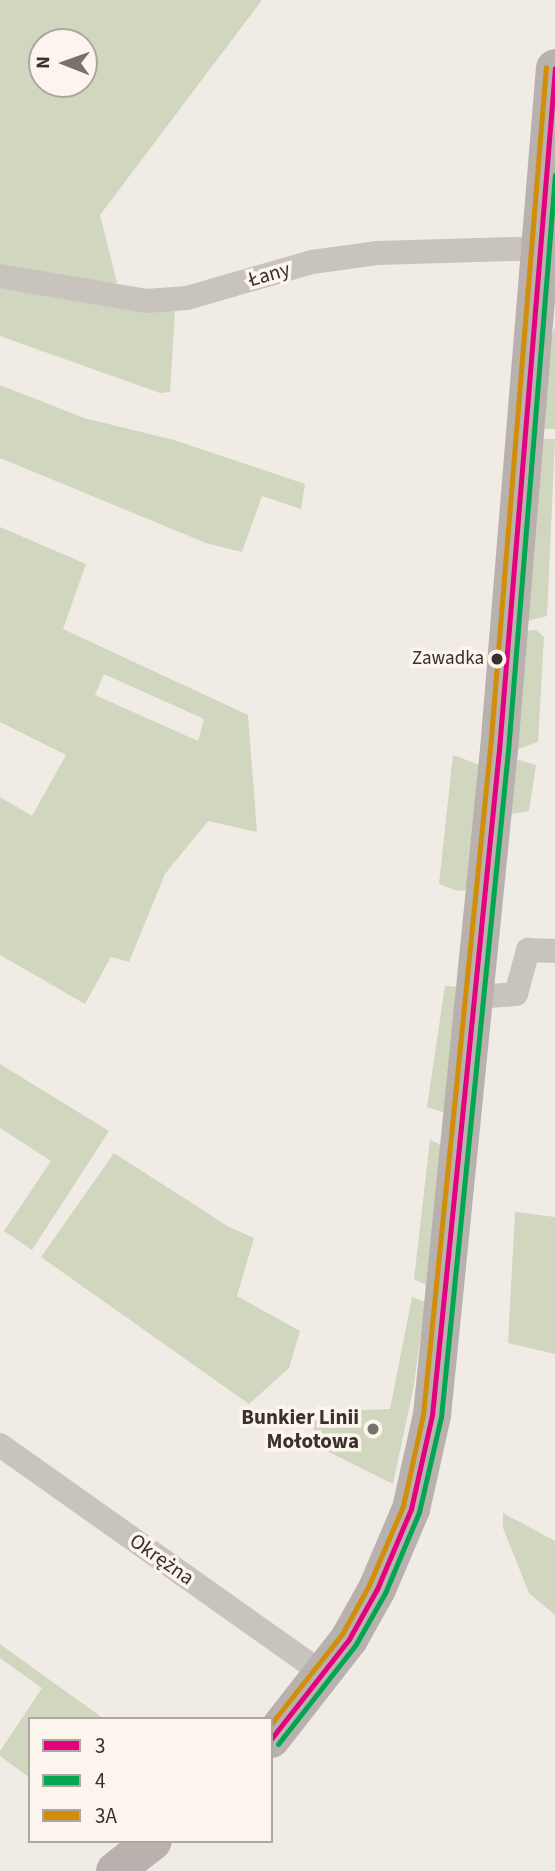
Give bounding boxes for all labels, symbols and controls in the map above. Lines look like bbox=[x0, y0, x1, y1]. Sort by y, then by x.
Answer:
north arrow bbox=[28, 28, 98, 98]
text: N bbox=[30, 56, 57, 69]
street label: Łany bbox=[245, 256, 293, 292]
place label: Zawadka bbox=[412, 648, 484, 670]
marker: Zawadka bbox=[490, 652, 504, 666]
place label: Bunkier Linii Mołotowa bbox=[241, 1404, 359, 1454]
marker: Bunkier Linii Mołotowa bbox=[365, 1421, 381, 1437]
street label: Okrężna bbox=[125, 1528, 199, 1590]
legend bbox=[28, 1717, 273, 1843]
text: 3 bbox=[95, 1731, 105, 1761]
text: 4 bbox=[95, 1766, 105, 1796]
text: 3A bbox=[95, 1801, 117, 1831]

